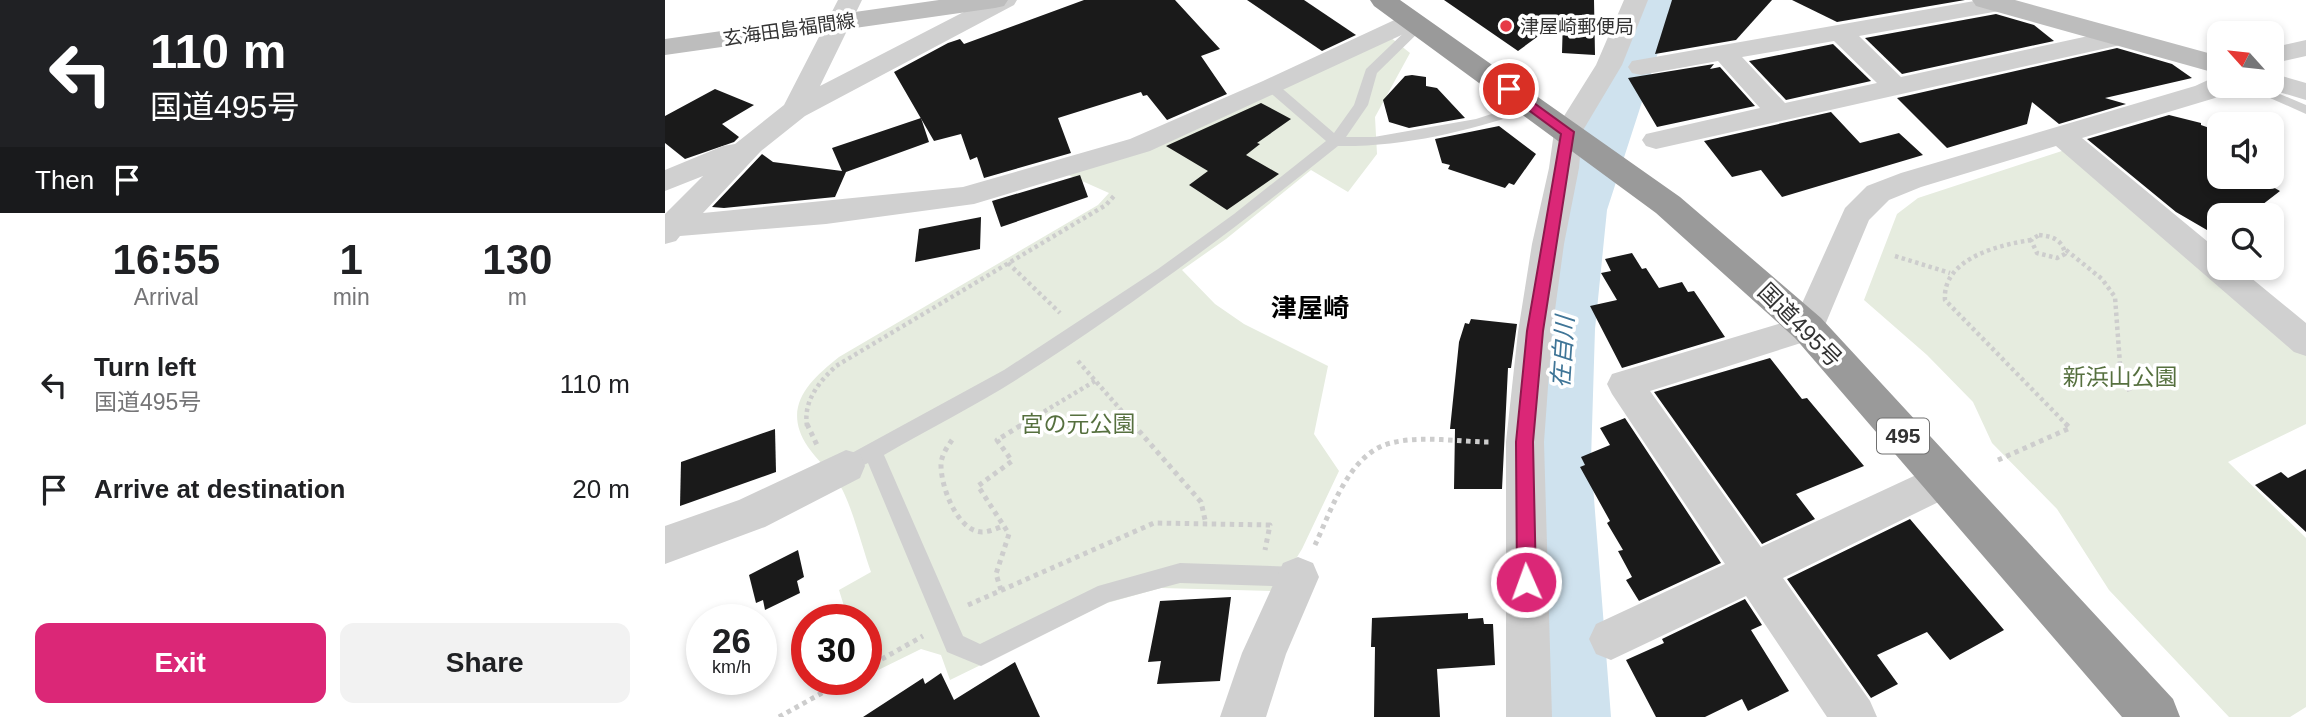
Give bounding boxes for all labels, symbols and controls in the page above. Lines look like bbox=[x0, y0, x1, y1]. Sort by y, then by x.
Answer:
street label: 玄海田島福間線 bbox=[722, 10, 856, 49]
place label: 津屋崎郵便局 bbox=[1520, 16, 1634, 37]
marker: 津屋崎郵便局 bbox=[1498, 18, 1514, 34]
north arrow bbox=[2207, 21, 2284, 98]
map controls bbox=[2207, 21, 2284, 280]
text: 110 m bbox=[150, 24, 286, 78]
icon: left bbox=[35, 28, 126, 119]
pin bbox=[1479, 59, 1539, 119]
icon: arrive bbox=[1490, 70, 1528, 108]
text: 国道495号 bbox=[150, 89, 299, 125]
button: sound bbox=[2207, 112, 2284, 189]
icon: arrive bbox=[108, 161, 146, 199]
text: Then bbox=[35, 165, 94, 195]
button: search bbox=[2207, 203, 2284, 280]
text: 16:55 bbox=[113, 236, 220, 283]
text: 1 bbox=[339, 236, 363, 283]
text: 130 bbox=[482, 236, 552, 283]
street label: 国道495号 bbox=[1753, 278, 1847, 372]
text: Arrival bbox=[134, 284, 199, 310]
text: min bbox=[333, 284, 370, 310]
text: m bbox=[508, 284, 527, 310]
district label: 津屋崎 bbox=[1271, 293, 1349, 323]
water label: 在自川 bbox=[1547, 312, 1579, 389]
text: Turn left bbox=[94, 352, 196, 382]
park label: 新浜山公園 bbox=[2063, 364, 2178, 390]
icon: left bbox=[35, 366, 73, 404]
text: 110 m bbox=[560, 369, 630, 399]
text: 国道495号 bbox=[94, 389, 201, 415]
park label: 宮の元公園 bbox=[1021, 411, 1136, 437]
road number: 495 bbox=[1877, 418, 1929, 453]
icon: arrive bbox=[35, 471, 73, 509]
text: Arrive at destination bbox=[94, 474, 345, 504]
text: 20 m bbox=[572, 474, 630, 504]
position arrow bbox=[1489, 545, 1563, 619]
speed limit sign: 30 bbox=[791, 604, 882, 695]
text: 26 bbox=[712, 621, 751, 660]
button: Exit bbox=[35, 623, 326, 703]
button: Share bbox=[340, 623, 630, 703]
text: km/h bbox=[712, 657, 751, 677]

